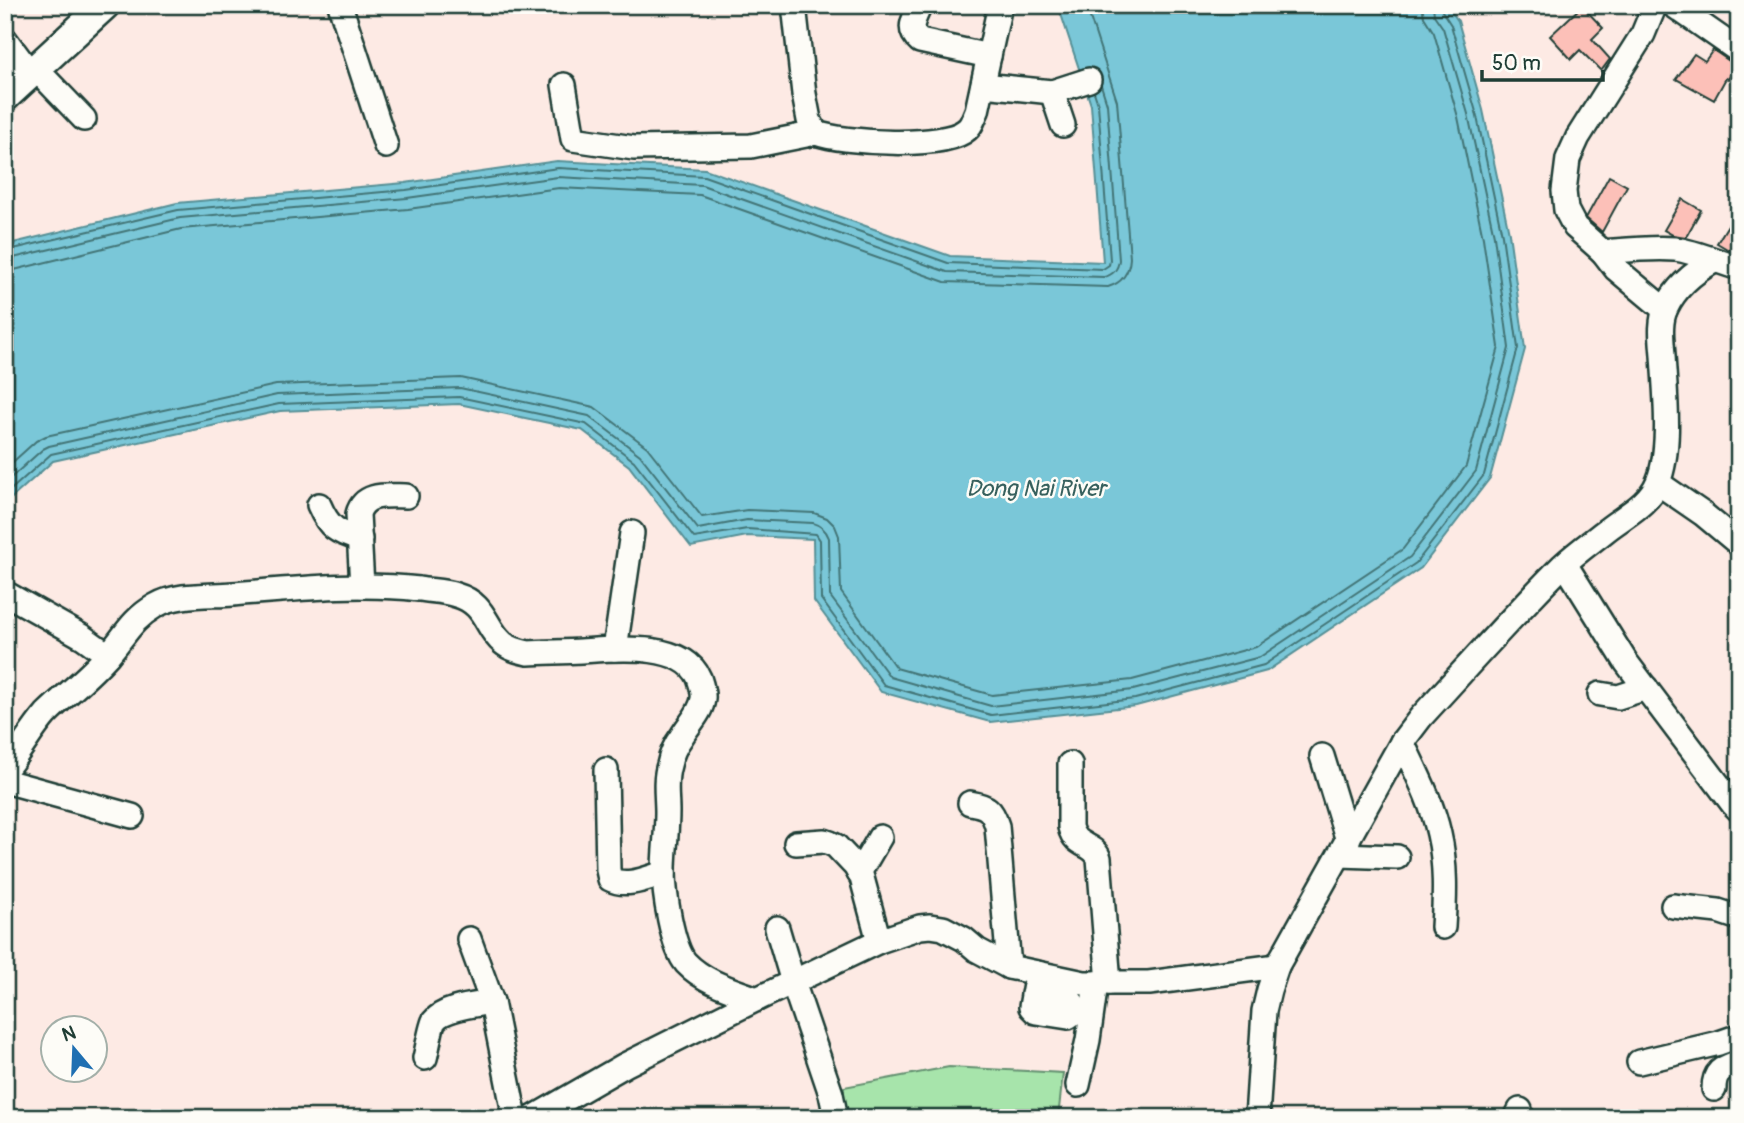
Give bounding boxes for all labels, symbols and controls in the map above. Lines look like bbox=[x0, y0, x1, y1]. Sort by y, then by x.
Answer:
scale bar bbox=[1482, 38, 1602, 82]
text: 50 m bbox=[1492, 50, 1541, 77]
water label: Dong Nai River bbox=[966, 474, 1109, 503]
north arrow bbox=[38, 1014, 108, 1084]
text: N bbox=[59, 1020, 79, 1047]

